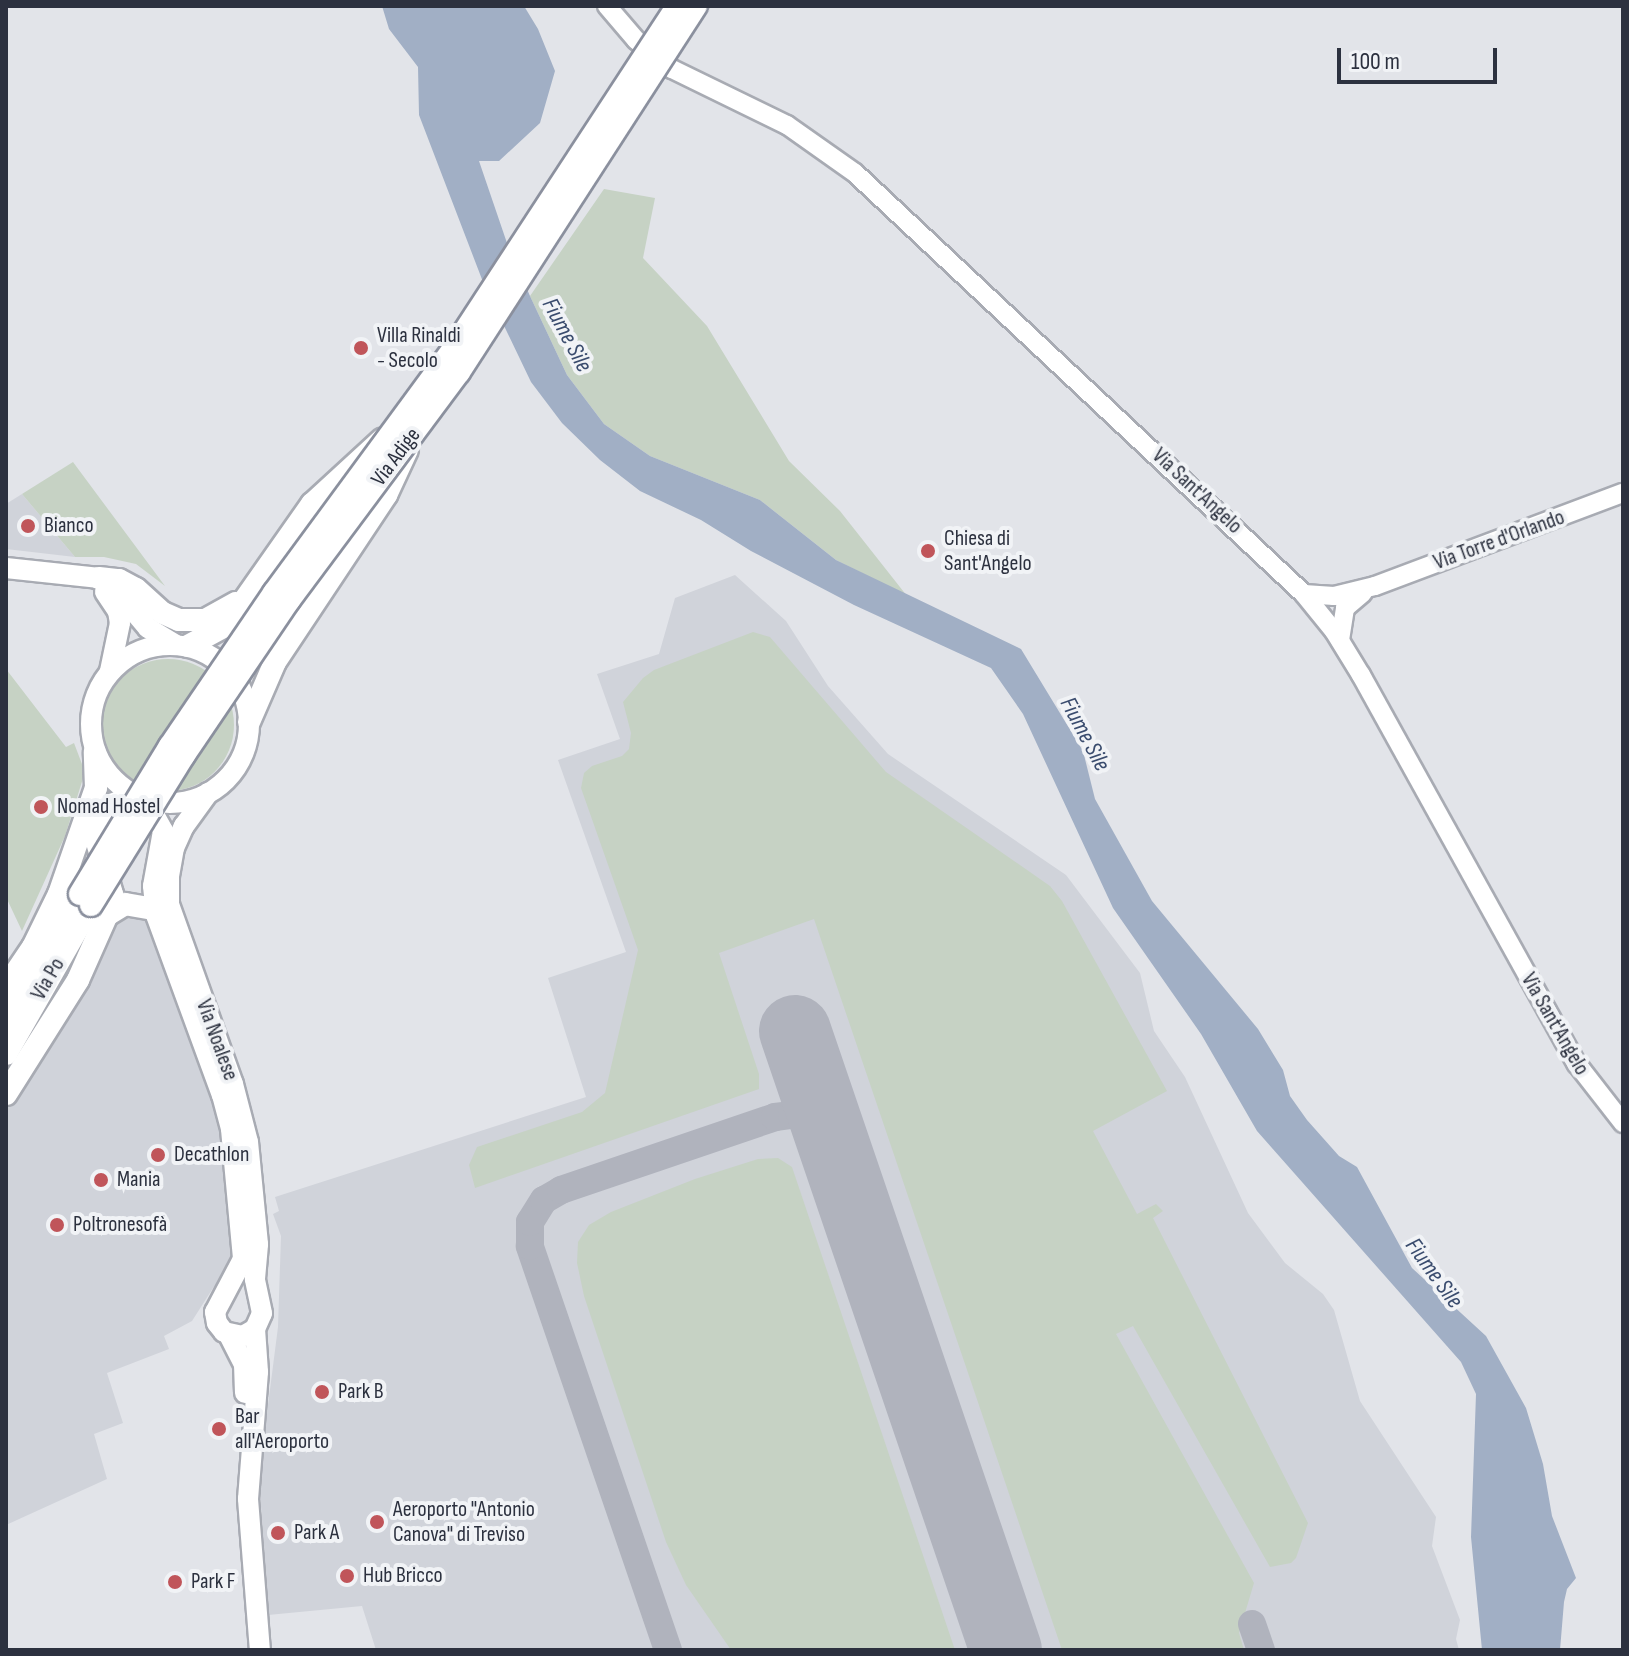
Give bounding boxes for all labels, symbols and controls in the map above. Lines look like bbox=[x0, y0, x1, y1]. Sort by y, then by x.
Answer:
scale bar bbox=[1341, 32, 1501, 82]
text: 100 m bbox=[1351, 47, 1400, 76]
water label: Fiume Sile bbox=[536, 293, 598, 377]
place label: Villa Rinaldi - Secolo bbox=[377, 322, 461, 374]
marker: Villa Rinaldi - Secolo bbox=[352, 339, 370, 357]
street label: Via Adige bbox=[366, 423, 426, 491]
street label: Via Sant'Angelo bbox=[1146, 443, 1248, 539]
street label: Via Torre d'Orlando bbox=[1430, 504, 1568, 576]
place label: Bianco bbox=[44, 513, 94, 539]
marker: Bianco bbox=[19, 517, 37, 535]
place label: Chiesa di Sant'Angelo bbox=[944, 525, 1032, 576]
marker: Chiesa di Sant'Angelo bbox=[919, 542, 937, 560]
water label: Fiume Sile bbox=[1054, 692, 1116, 776]
place label: Nomad Hostel bbox=[57, 794, 160, 820]
marker: Nomad Hostel bbox=[32, 798, 50, 816]
street label: Via Po bbox=[25, 953, 71, 1005]
street label: Via Sant'Angelo bbox=[1515, 968, 1595, 1080]
street label: Via Noalese bbox=[190, 996, 244, 1084]
place label: Decathlon bbox=[174, 1142, 249, 1168]
marker: Decathlon bbox=[149, 1146, 167, 1164]
place label: Mania bbox=[117, 1167, 161, 1193]
marker: Mania bbox=[92, 1171, 110, 1189]
place label: Poltronesofà bbox=[73, 1212, 167, 1238]
marker: Poltronesofà bbox=[48, 1216, 66, 1234]
water label: Fiume Sile bbox=[1399, 1232, 1469, 1314]
place label: Park B bbox=[338, 1379, 383, 1405]
marker: Park B bbox=[313, 1383, 331, 1401]
place label: Bar all'Aeroporto bbox=[235, 1403, 329, 1454]
marker: Bar all'Aeroporto bbox=[210, 1420, 228, 1438]
place label: Aeroporto "Antonio Canova" di Treviso bbox=[393, 1496, 535, 1548]
marker: Aeroporto "Antonio Canova" di Treviso bbox=[368, 1513, 386, 1531]
place label: Park A bbox=[294, 1520, 339, 1546]
marker: Park A bbox=[269, 1524, 287, 1542]
place label: Hub Bricco bbox=[363, 1563, 443, 1589]
marker: Hub Bricco bbox=[338, 1567, 356, 1585]
place label: Park F bbox=[191, 1569, 235, 1595]
marker: Park F bbox=[166, 1573, 184, 1591]

